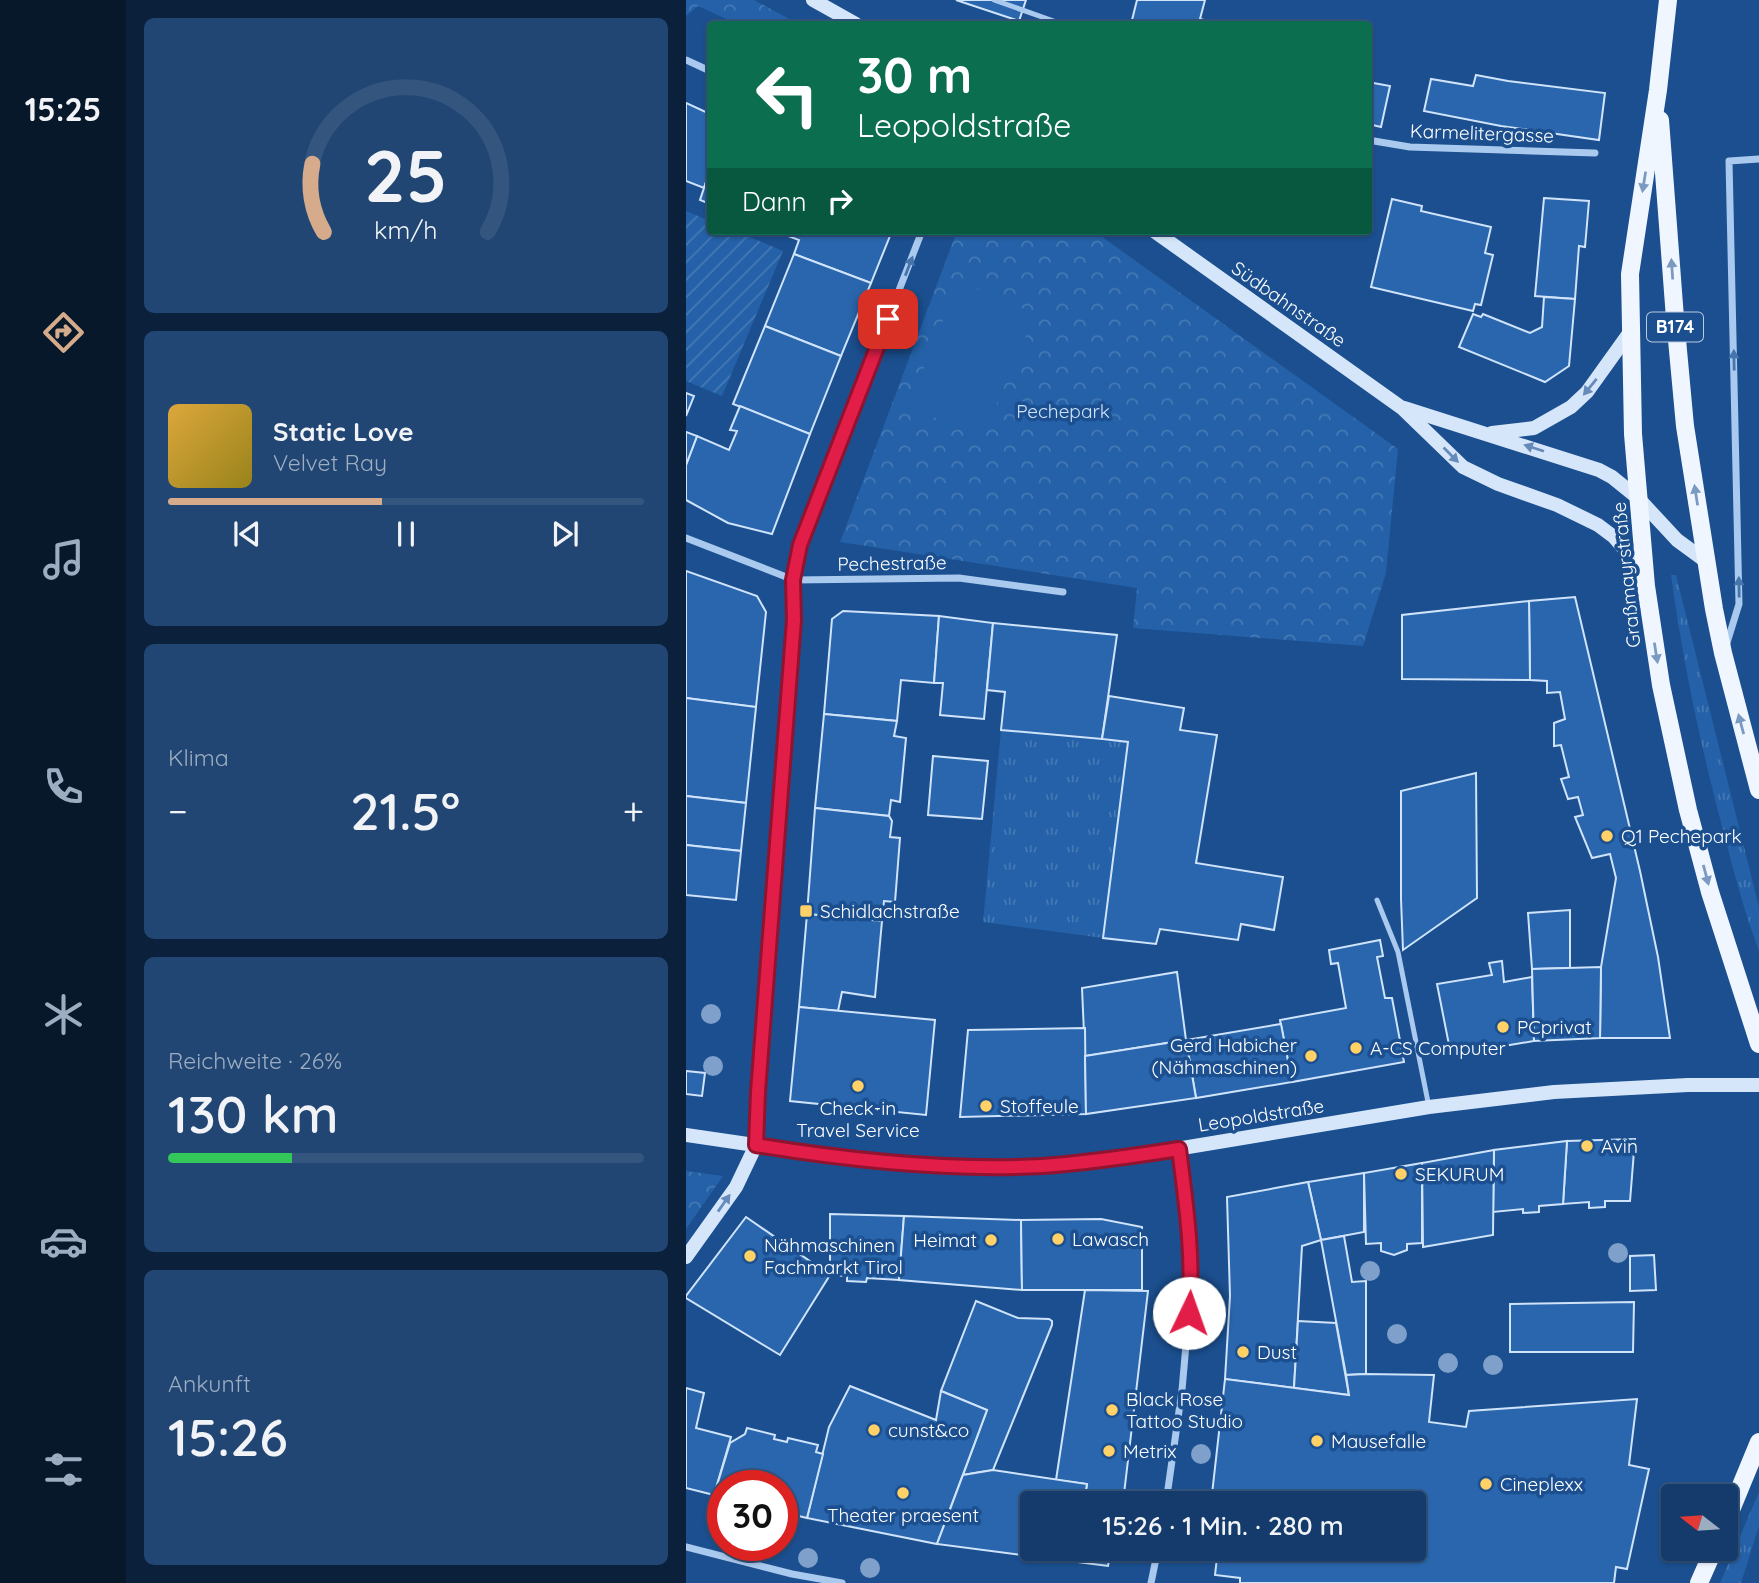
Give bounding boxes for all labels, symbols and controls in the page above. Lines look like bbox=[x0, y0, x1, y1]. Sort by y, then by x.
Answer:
text: 30 m bbox=[857, 44, 972, 105]
icon: left bbox=[742, 49, 833, 140]
text: 15:25 bbox=[25, 89, 101, 129]
text: Leopoldstraße bbox=[857, 105, 1071, 145]
street label: Karmelitergasse bbox=[1410, 118, 1554, 148]
text: 25 bbox=[364, 129, 448, 220]
one-way arrow bbox=[1638, 171, 1649, 193]
icon: right bbox=[821, 182, 859, 220]
text: Dann bbox=[742, 185, 807, 218]
text: km/h bbox=[374, 213, 438, 244]
one-way arrow bbox=[904, 256, 915, 277]
street label: Südbahnstraße bbox=[1227, 256, 1351, 352]
one-way arrow bbox=[1666, 258, 1677, 280]
pin bbox=[858, 289, 918, 349]
icon: arrive bbox=[869, 300, 907, 338]
icon: directions bbox=[39, 308, 88, 357]
road number: B174 bbox=[1647, 312, 1703, 342]
one-way arrow bbox=[1728, 349, 1740, 371]
one-way arrow bbox=[1582, 377, 1597, 395]
park label: Pechepark bbox=[1016, 399, 1110, 423]
text: Static Love bbox=[273, 415, 414, 448]
one-way arrow bbox=[1523, 442, 1544, 453]
one-way arrow bbox=[1442, 447, 1459, 463]
text: Velvet Ray bbox=[273, 448, 387, 477]
one-way arrow bbox=[1690, 484, 1701, 506]
street label: Graßmayrstraße bbox=[1606, 501, 1646, 649]
icon: previous bbox=[228, 515, 266, 553]
icon: pause bbox=[387, 515, 425, 553]
icon: next bbox=[546, 515, 584, 553]
icon: music bbox=[39, 535, 88, 584]
street label: Pechestraße bbox=[837, 550, 947, 576]
one-way arrow bbox=[1733, 576, 1744, 598]
one-way arrow bbox=[1651, 643, 1662, 665]
one-way arrow bbox=[1736, 713, 1746, 734]
text: Klima bbox=[168, 743, 229, 772]
icon: phone bbox=[39, 762, 88, 811]
text: 21.5° bbox=[350, 778, 460, 843]
text: − bbox=[168, 787, 188, 835]
text: + bbox=[623, 787, 644, 835]
place label: Q1 Pechepark bbox=[1621, 824, 1742, 848]
marker: Q1 Pechepark bbox=[1599, 828, 1615, 844]
one-way arrow bbox=[1701, 864, 1712, 886]
place label: Schidlachstraße bbox=[820, 899, 960, 923]
marker: Schidlachstraße bbox=[798, 903, 814, 919]
icon: climate bbox=[39, 990, 88, 1039]
place label: PCprivat bbox=[1517, 1015, 1592, 1039]
marker: PCprivat bbox=[1495, 1019, 1511, 1035]
place label: Gerd Habicher (Nähmaschinen) bbox=[1151, 1033, 1298, 1079]
place label: A-CS Computer bbox=[1370, 1036, 1507, 1060]
marker: A-CS Computer bbox=[1348, 1040, 1364, 1056]
text: Reichweite · 26% bbox=[168, 1046, 342, 1075]
marker: Gerd Habicher (Nähmaschinen) bbox=[1303, 1048, 1319, 1064]
marker: Check-in Travel Service bbox=[850, 1078, 866, 1094]
text: 130 km bbox=[168, 1081, 339, 1146]
street label: Leopoldstraße bbox=[1196, 1093, 1326, 1137]
place label: Stoffeule bbox=[1000, 1094, 1079, 1118]
place label: Check-in Travel Service bbox=[796, 1096, 920, 1142]
marker: Stoffeule bbox=[978, 1098, 994, 1114]
place label: Avin bbox=[1601, 1134, 1638, 1158]
marker: Avin bbox=[1579, 1138, 1595, 1154]
place label: SEKURUM bbox=[1415, 1162, 1504, 1186]
marker: SEKURUM bbox=[1393, 1166, 1409, 1182]
one-way arrow bbox=[717, 1194, 731, 1212]
icon: car bbox=[39, 1217, 88, 1266]
place label: Lawasch bbox=[1072, 1227, 1149, 1251]
place label: Heimat bbox=[913, 1228, 977, 1252]
marker: Lawasch bbox=[1050, 1231, 1066, 1247]
marker: Heimat bbox=[983, 1232, 999, 1248]
place label: Nähmaschinen Fachmarkt Tirol bbox=[764, 1233, 903, 1279]
marker: Nähmaschinen Fachmarkt Tirol bbox=[742, 1248, 758, 1264]
position arrow bbox=[1152, 1276, 1226, 1350]
place label: Dust bbox=[1257, 1340, 1297, 1364]
marker: Dust bbox=[1235, 1344, 1251, 1360]
text: Ankunft bbox=[168, 1369, 251, 1398]
place label: Black Rose Tattoo Studio bbox=[1126, 1387, 1243, 1433]
marker: Black Rose Tattoo Studio bbox=[1104, 1402, 1120, 1418]
text: 15:26 bbox=[168, 1404, 288, 1469]
place label: cunst&co bbox=[888, 1418, 969, 1442]
marker: cunst&co bbox=[866, 1422, 882, 1438]
place label: Mausefalle bbox=[1331, 1429, 1426, 1453]
marker: Mausefalle bbox=[1309, 1433, 1325, 1449]
place label: Metrix bbox=[1123, 1439, 1176, 1463]
marker: Metrix bbox=[1101, 1443, 1117, 1459]
icon: filters bbox=[39, 1445, 88, 1494]
speed limit sign: 30 bbox=[707, 1470, 798, 1561]
place label: Cineplexx bbox=[1500, 1472, 1583, 1496]
marker: Cineplexx bbox=[1478, 1476, 1494, 1492]
north arrow bbox=[1661, 1484, 1738, 1561]
map controls bbox=[1661, 1484, 1738, 1561]
marker: Theater praesent bbox=[895, 1485, 911, 1501]
place label: Theater praesent bbox=[827, 1503, 979, 1527]
text: 15:26 · 1 Min. · 280 m bbox=[1102, 1509, 1344, 1542]

